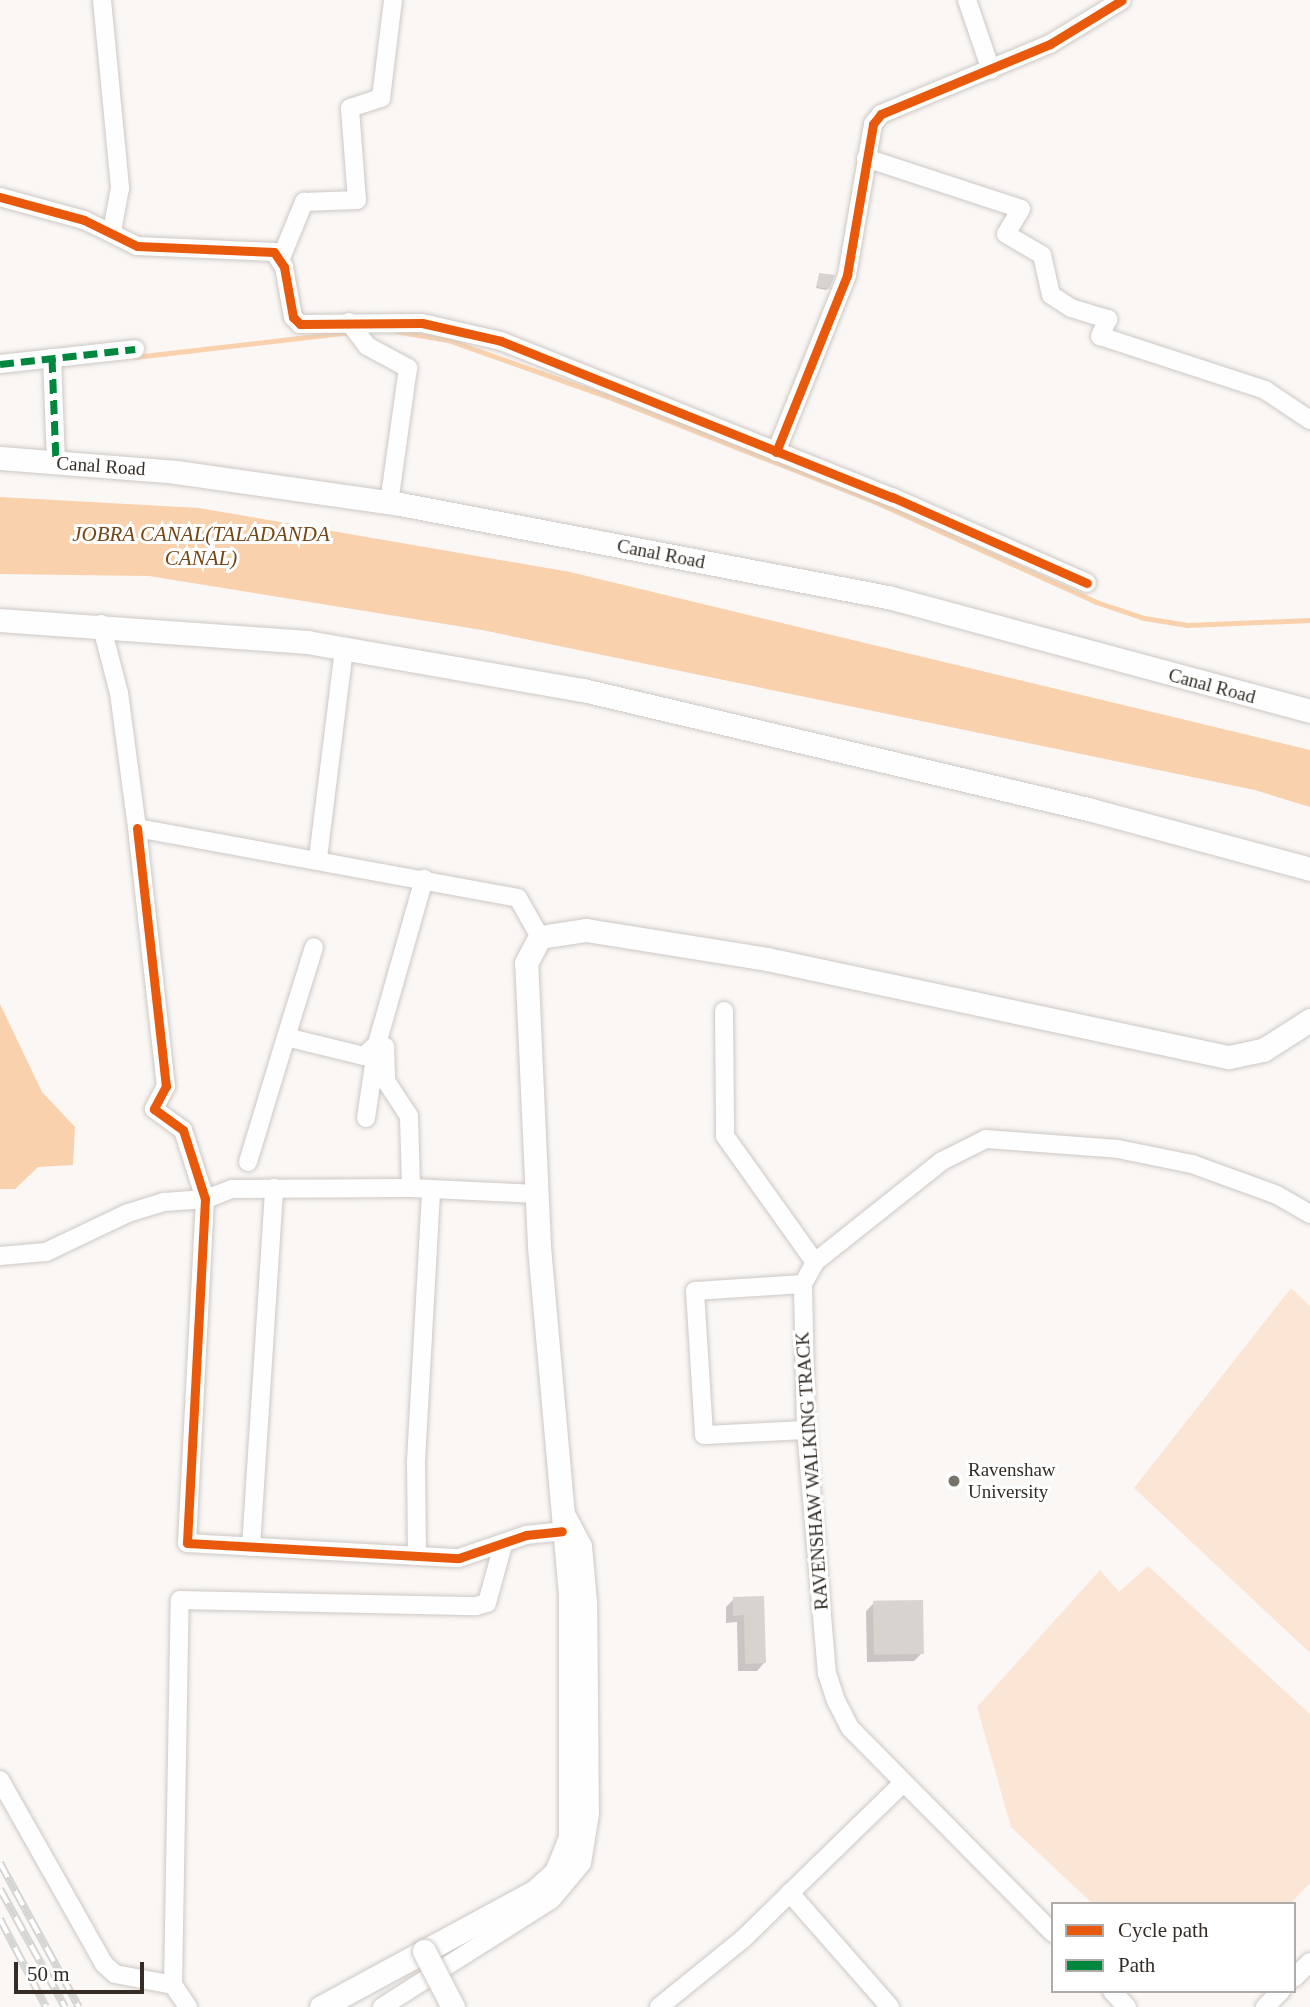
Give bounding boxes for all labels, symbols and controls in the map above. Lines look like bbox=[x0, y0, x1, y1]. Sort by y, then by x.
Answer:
street label: Canal Road bbox=[56, 452, 146, 480]
water label: JOBRA CANAL(TALADANDA CANAL) bbox=[72, 521, 330, 571]
street label: Canal Road bbox=[615, 534, 707, 574]
street label: Canal Road bbox=[1166, 663, 1258, 709]
street label: RAVENSHAW WALKING TRACK bbox=[791, 1331, 833, 1611]
place label: Ravenshaw University bbox=[968, 1459, 1056, 1503]
marker: Ravenshaw University bbox=[946, 1473, 962, 1489]
legend bbox=[1051, 1902, 1296, 1993]
text: Cycle path bbox=[1118, 1918, 1208, 1942]
scale bar bbox=[18, 1948, 147, 1992]
text: Path bbox=[1118, 1953, 1155, 1977]
text: 50 m bbox=[27, 1962, 70, 1986]

